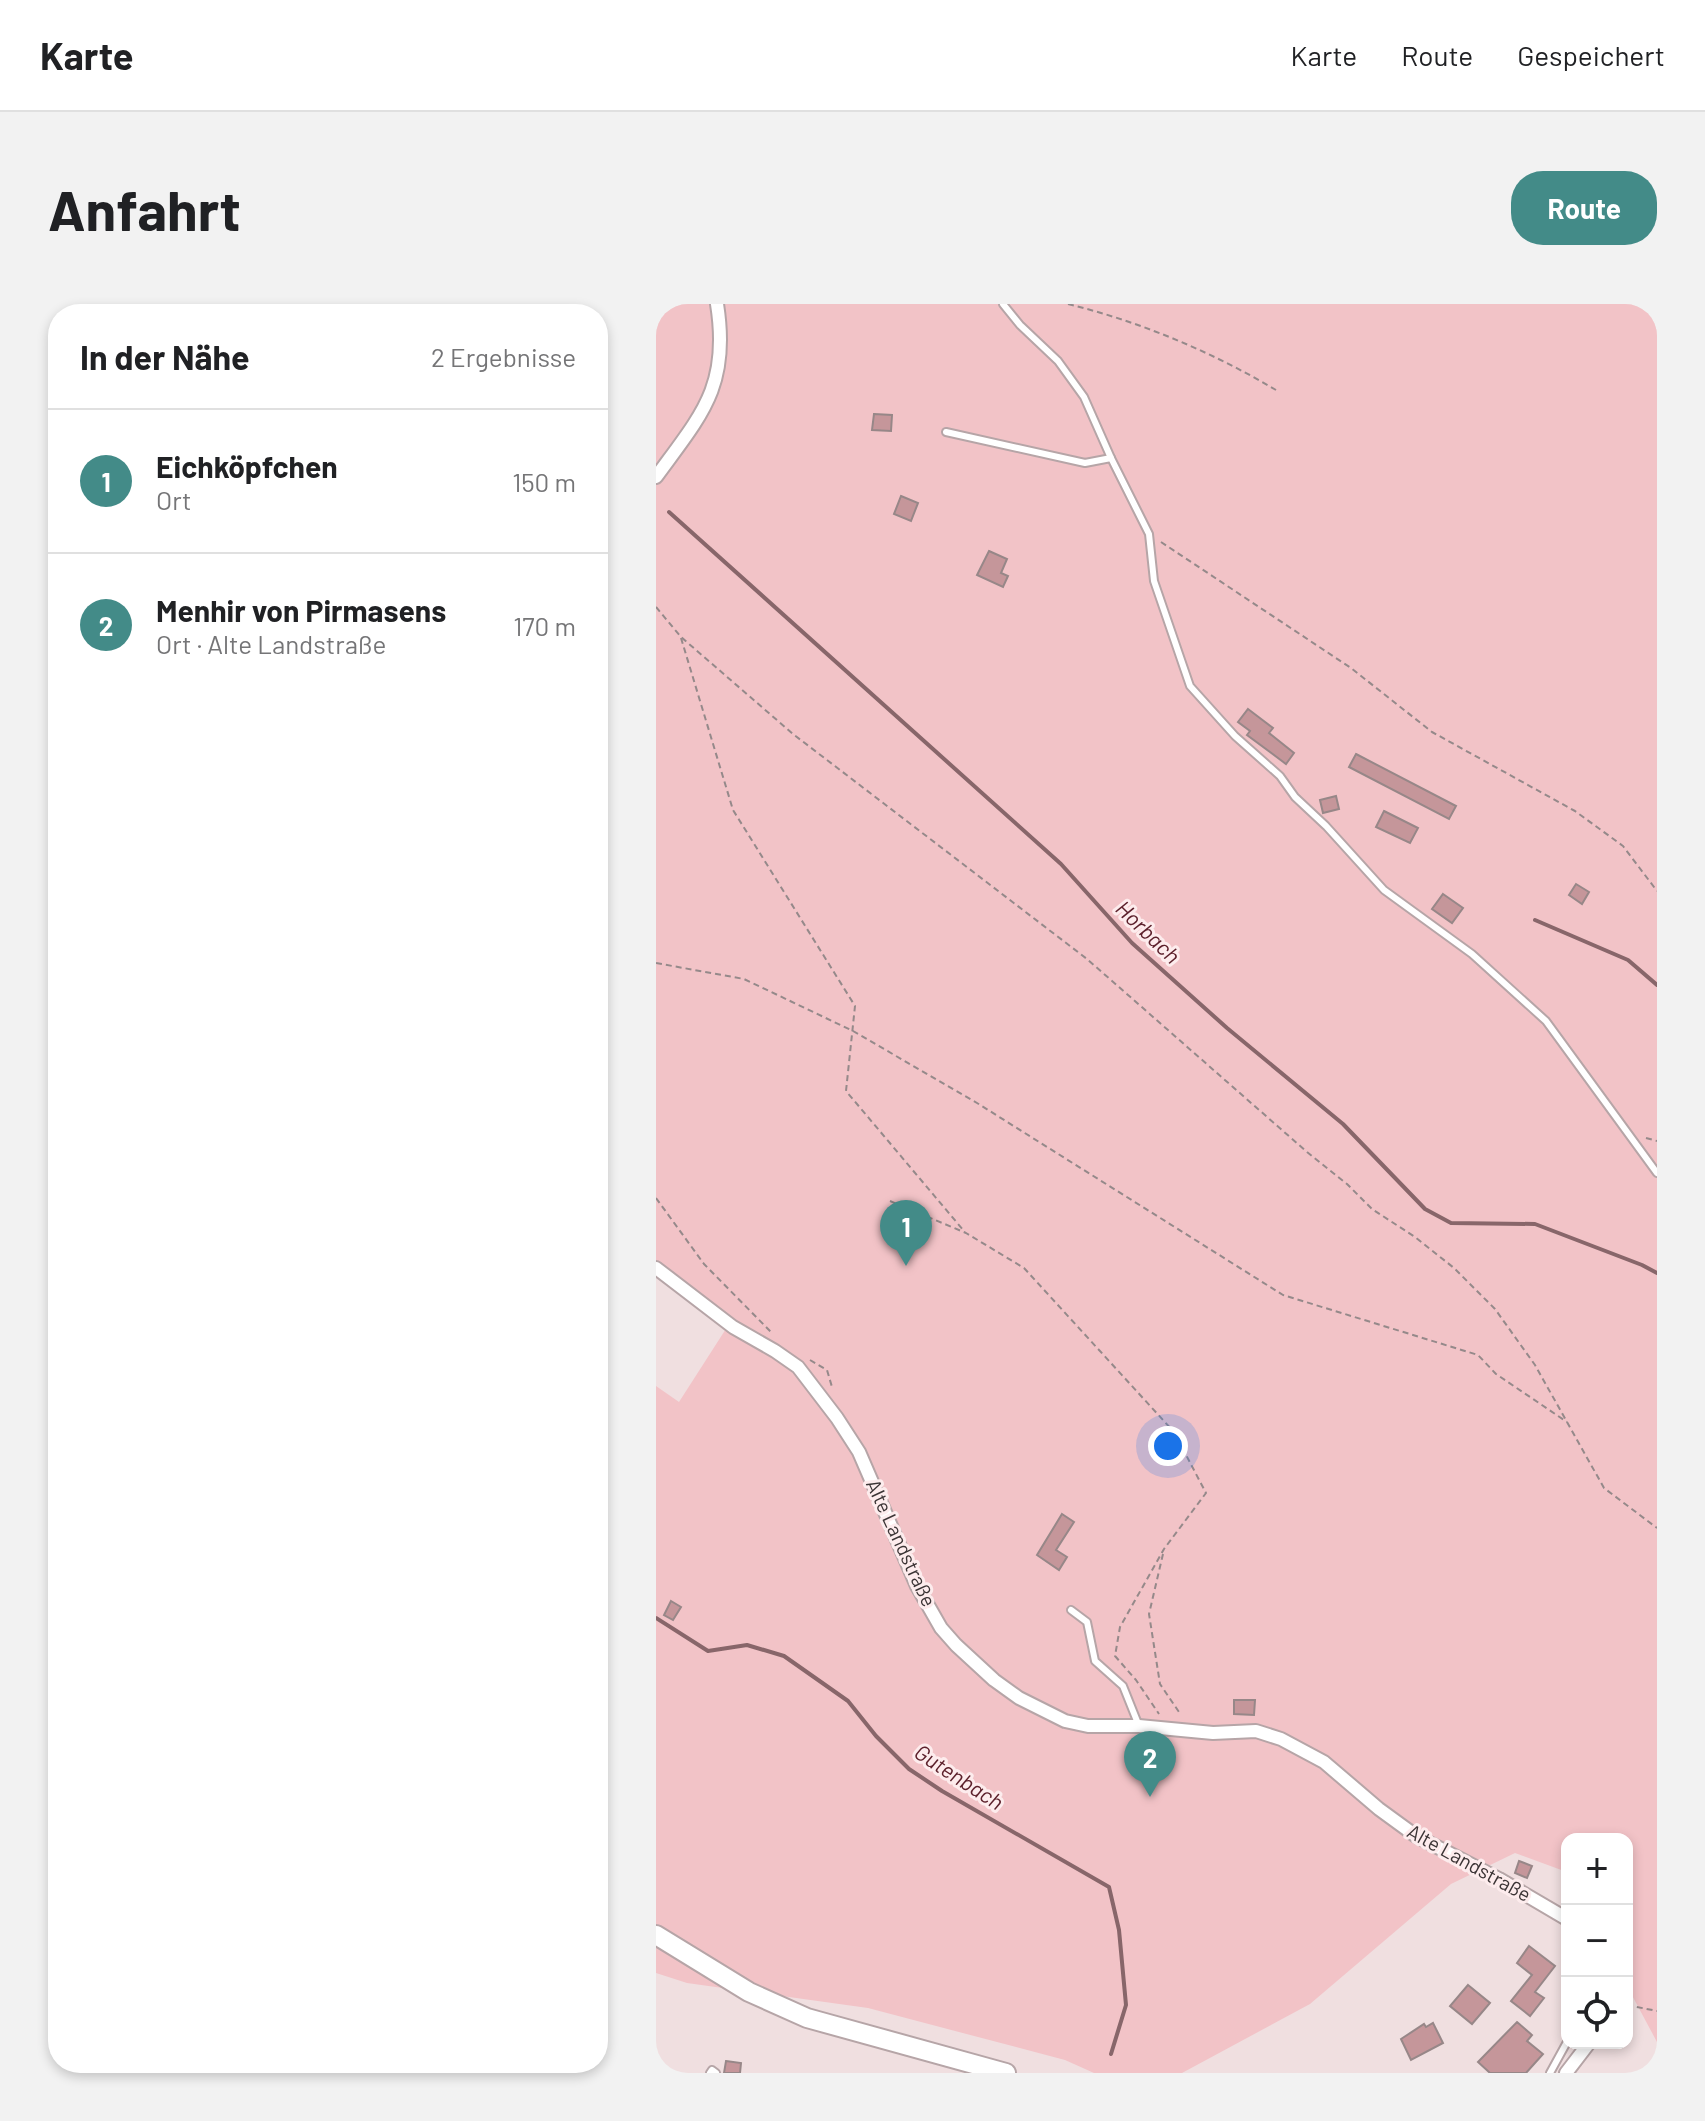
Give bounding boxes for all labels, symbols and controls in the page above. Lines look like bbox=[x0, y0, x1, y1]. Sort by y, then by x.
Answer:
text: Karte bbox=[40, 32, 134, 78]
text: Karte bbox=[1291, 38, 1357, 72]
text: Route bbox=[1401, 38, 1473, 72]
text: Gespeichert bbox=[1517, 38, 1665, 72]
button: Route bbox=[1511, 171, 1657, 245]
text: Anfahrt bbox=[48, 175, 241, 242]
text: In der Nähe bbox=[80, 336, 250, 377]
text: 2 Ergebnisse bbox=[431, 341, 576, 372]
text: Eichköpfchen bbox=[156, 448, 338, 484]
text: 1 bbox=[101, 466, 111, 497]
text: 150 m bbox=[512, 466, 576, 497]
text: Ort bbox=[156, 484, 191, 515]
text: Menhir von Pirmasens bbox=[156, 592, 446, 628]
text: 2 bbox=[99, 610, 113, 641]
text: 170 m bbox=[513, 610, 576, 641]
text: Ort · Alte Landstraße bbox=[156, 628, 386, 659]
water label: Horbach bbox=[1111, 894, 1186, 968]
pin: 1 bbox=[880, 1200, 932, 1266]
your location bbox=[1148, 1426, 1188, 1466]
street label: Alte Landstraße bbox=[862, 1475, 942, 1610]
pin: 2 bbox=[1124, 1731, 1176, 1797]
water label: Gutenbach bbox=[910, 1738, 1009, 1814]
street label: Alte Landstraße bbox=[1403, 1818, 1536, 1906]
map controls bbox=[1561, 1833, 1633, 2049]
button: + bbox=[1561, 1833, 1633, 1905]
button: − bbox=[1561, 1905, 1633, 1977]
button: locate bbox=[1561, 1977, 1633, 2049]

